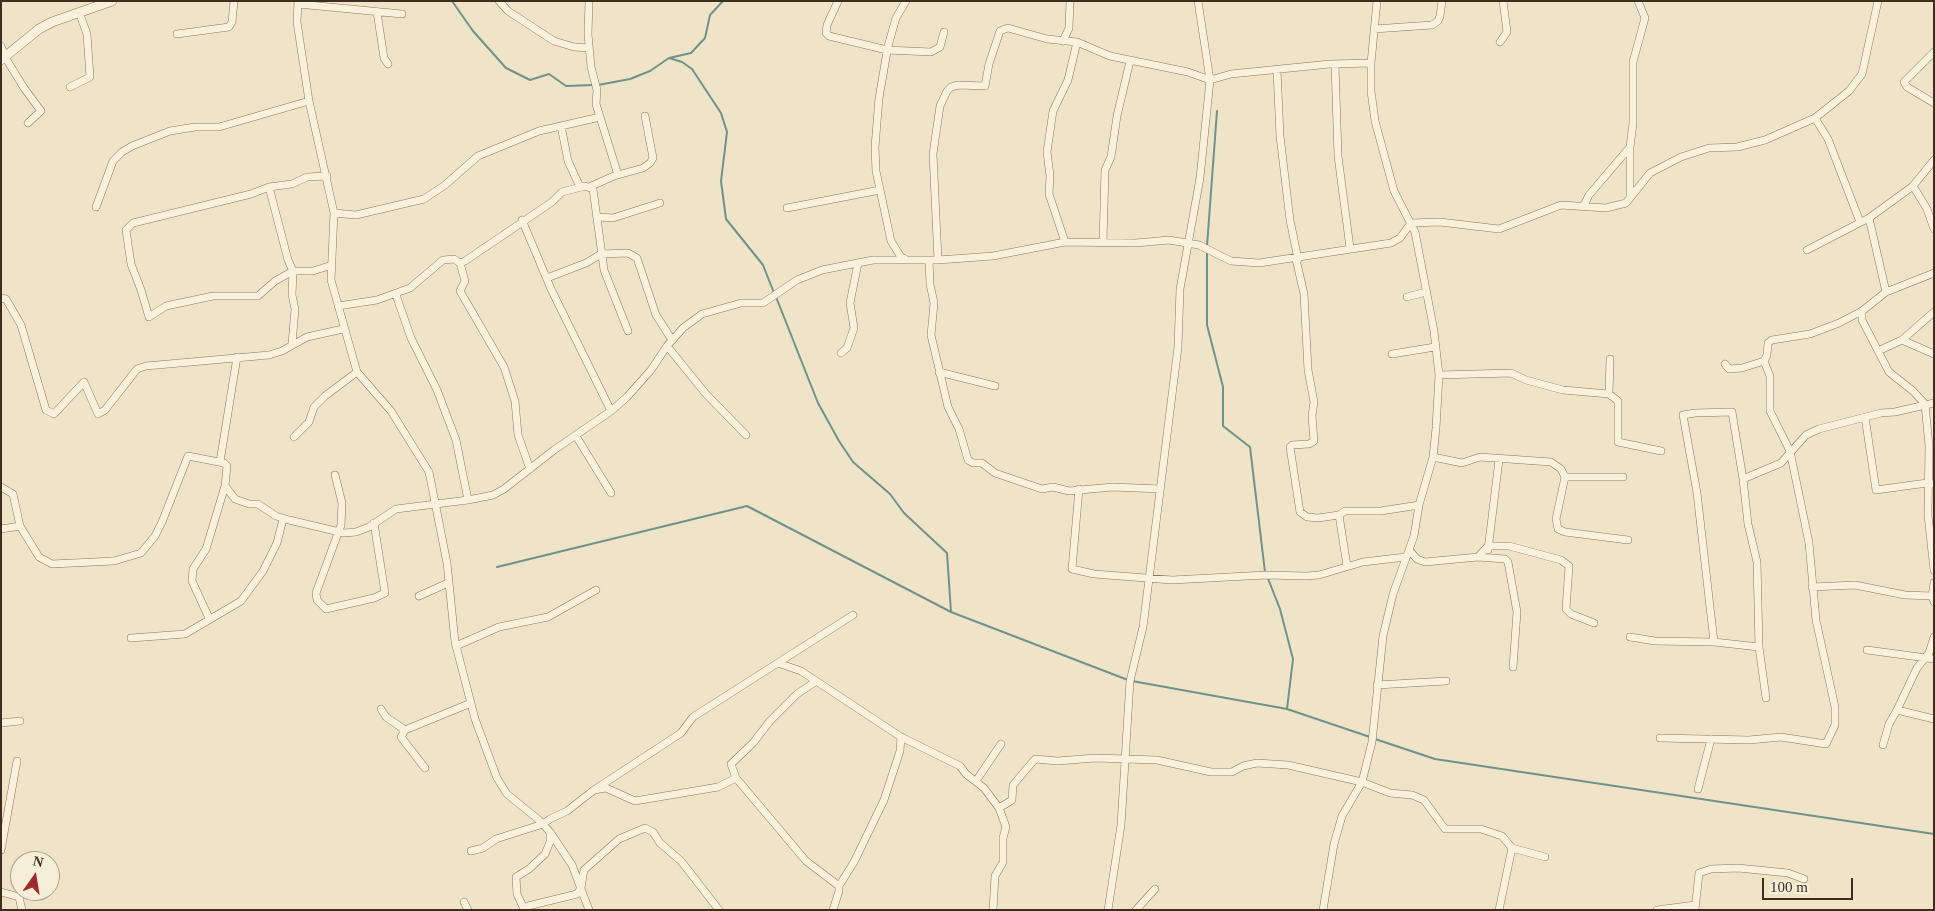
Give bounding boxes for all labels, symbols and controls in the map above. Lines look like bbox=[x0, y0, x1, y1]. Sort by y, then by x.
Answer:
north arrow bbox=[10, 851, 60, 901]
text: N bbox=[32, 853, 45, 870]
scale bar bbox=[1765, 868, 1856, 900]
text: 100 m bbox=[1770, 879, 1808, 895]

